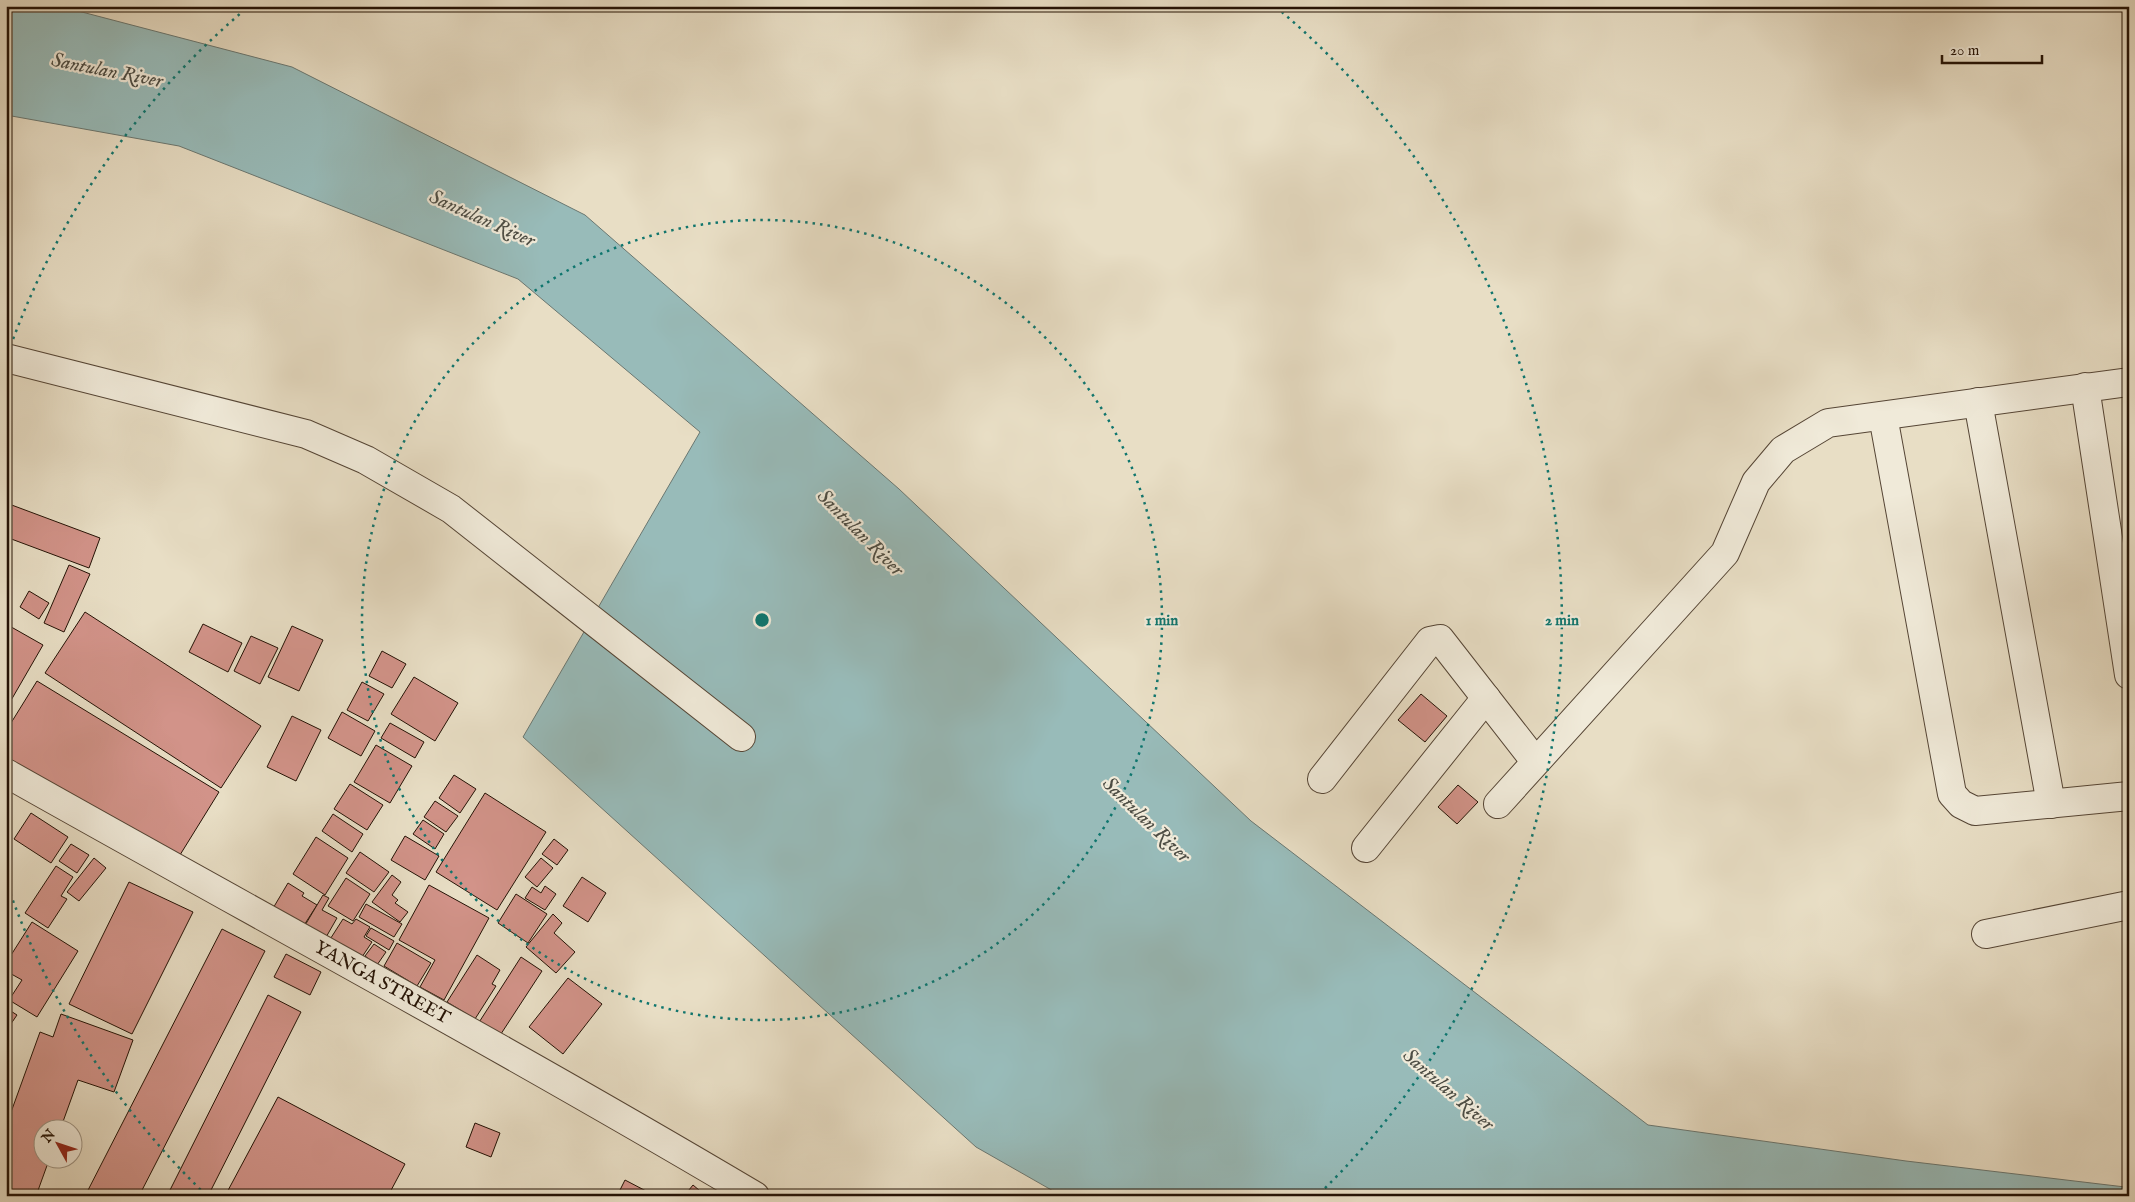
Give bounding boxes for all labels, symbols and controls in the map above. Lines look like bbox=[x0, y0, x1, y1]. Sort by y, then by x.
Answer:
scale bar bbox=[1942, 32, 2042, 64]
text: 20 m bbox=[1950, 41, 1980, 60]
water label: Santulan River bbox=[49, 48, 166, 94]
water label: Santulan River bbox=[425, 185, 540, 254]
water label: Santulan River bbox=[811, 484, 910, 583]
centre of rings bbox=[753, 611, 771, 629]
text: 1 min bbox=[1146, 611, 1178, 630]
text: 2 min bbox=[1545, 611, 1579, 630]
water label: Santulan River bbox=[1097, 772, 1196, 869]
street label: YANGA STREET bbox=[310, 936, 454, 1030]
water label: Santulan River bbox=[1397, 1043, 1500, 1137]
north arrow bbox=[32, 1120, 82, 1170]
text: N bbox=[37, 1126, 60, 1147]

